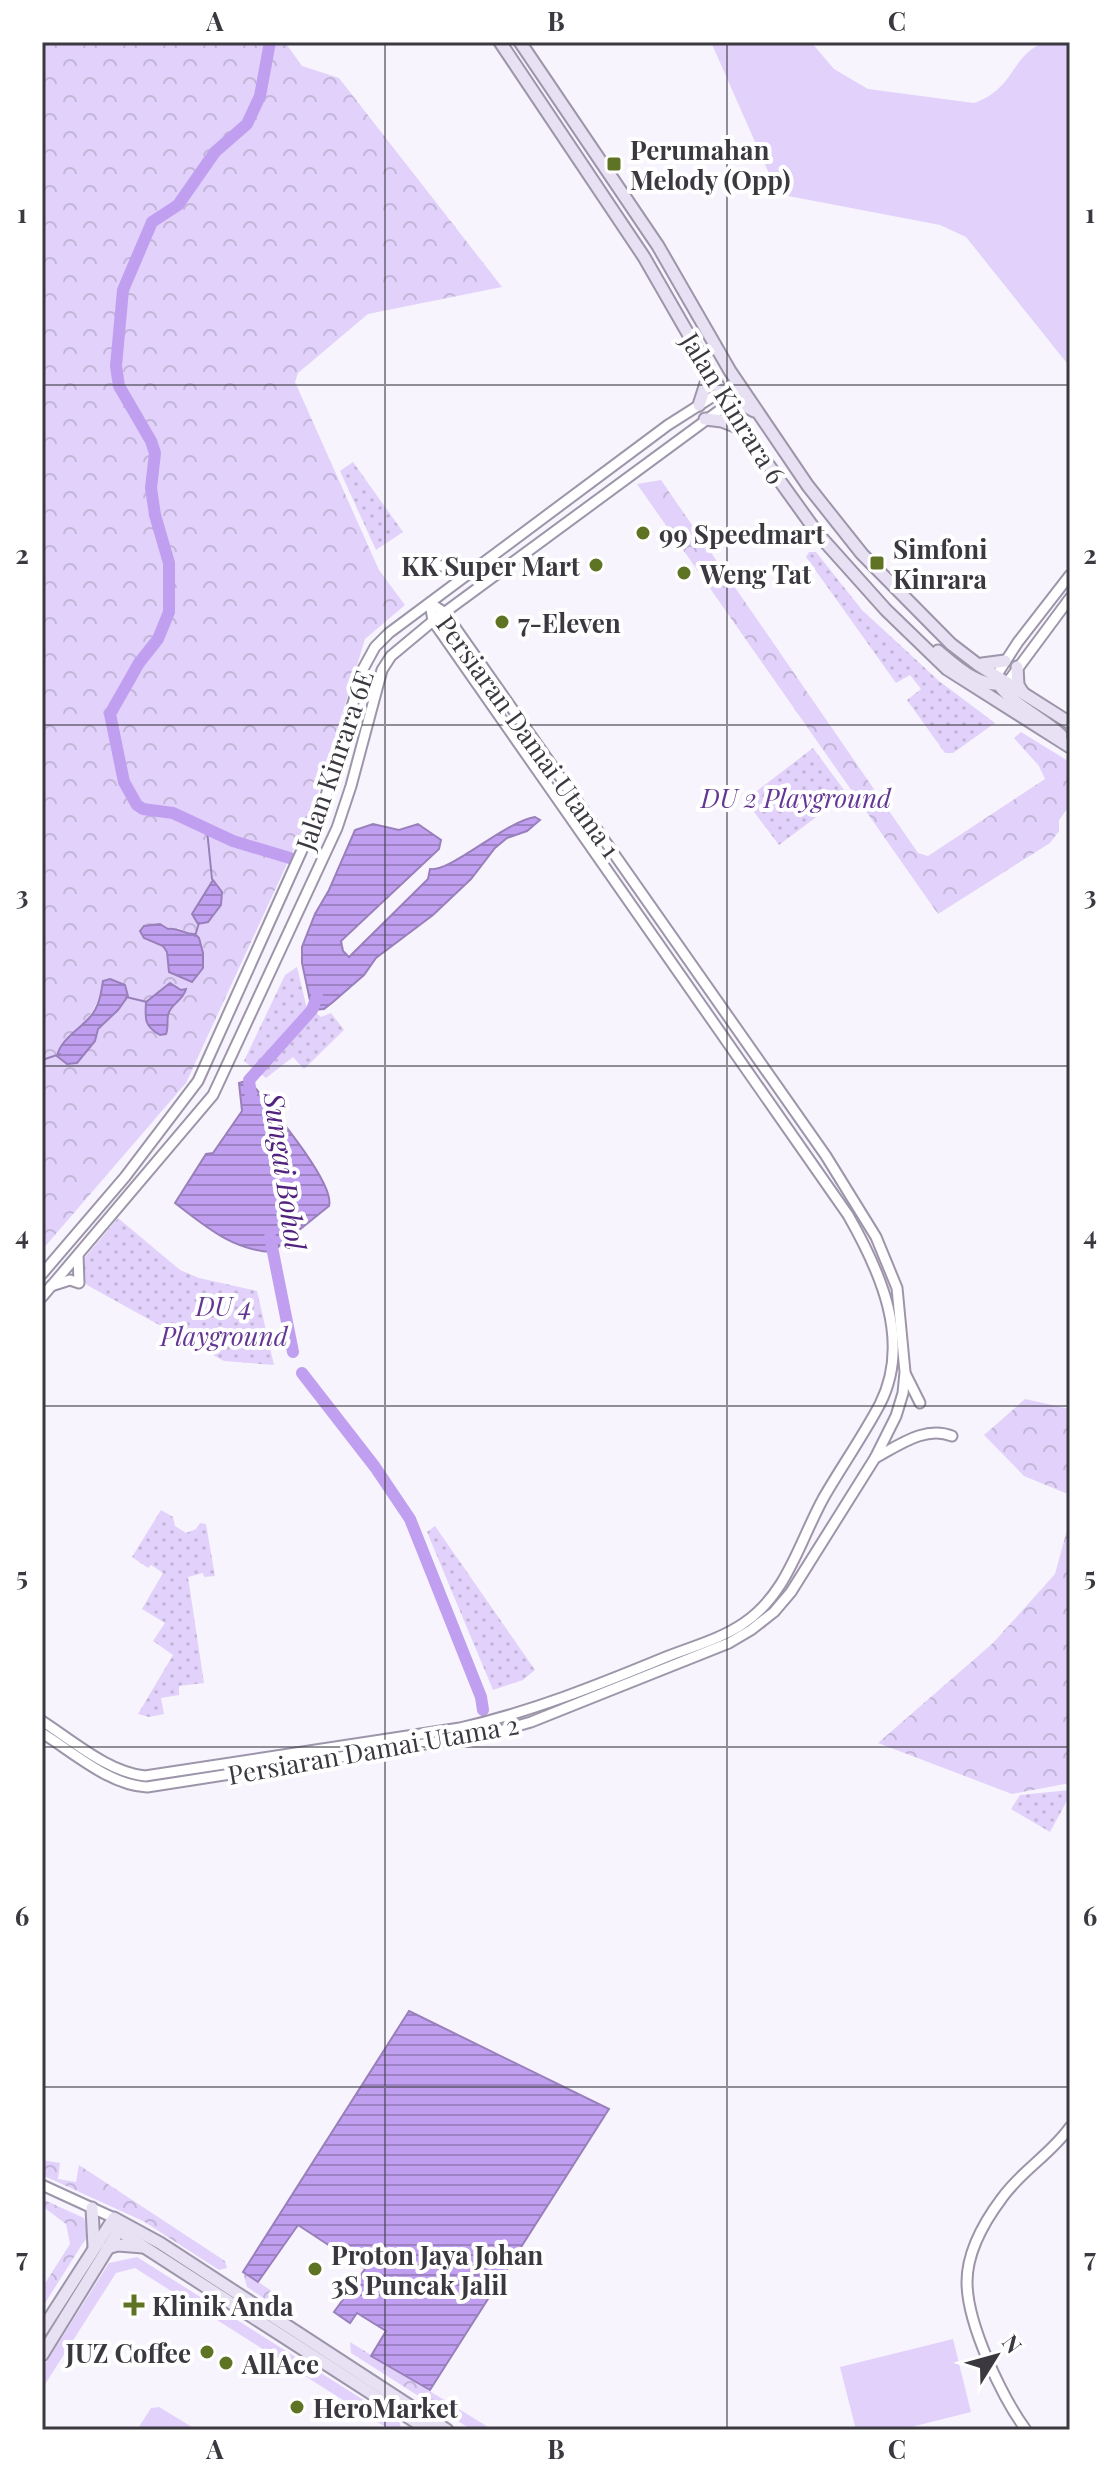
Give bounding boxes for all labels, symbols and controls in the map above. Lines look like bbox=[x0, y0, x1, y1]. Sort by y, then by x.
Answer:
text: A bbox=[205, 3, 224, 38]
text: B bbox=[547, 3, 565, 38]
text: C bbox=[888, 3, 906, 38]
place label: Perumahan Melody (Opp) bbox=[630, 132, 790, 197]
marker: Perumahan Melody (Opp) bbox=[605, 155, 623, 173]
text: 1 bbox=[17, 195, 27, 230]
text: 1 bbox=[1085, 195, 1095, 230]
street label: Jalan Kinrara 6 bbox=[673, 325, 794, 490]
place label: 99 Speedmart bbox=[659, 516, 825, 551]
marker: 99 Speedmart bbox=[634, 524, 652, 542]
place label: Simfoni Kinrara bbox=[893, 531, 987, 596]
text: 2 bbox=[15, 536, 29, 571]
text: 2 bbox=[1083, 536, 1097, 571]
place label: KK Super Mart bbox=[401, 548, 581, 583]
marker: Simfoni Kinrara bbox=[868, 554, 886, 572]
marker: KK Super Mart bbox=[587, 556, 605, 574]
place label: Weng Tat bbox=[699, 556, 812, 591]
marker: Weng Tat bbox=[675, 564, 693, 582]
place label: 7-Eleven bbox=[518, 605, 621, 640]
street label: Persiaran Damai Utama 1 bbox=[429, 608, 629, 865]
marker: 7-Eleven bbox=[493, 613, 511, 631]
street label: Jalan Kinrara 6E bbox=[287, 665, 381, 855]
park label: DU 2 Playground bbox=[700, 780, 892, 815]
text: 3 bbox=[16, 877, 28, 912]
text: 3 bbox=[1084, 877, 1096, 912]
water label: Sungai Bohol bbox=[257, 1089, 315, 1253]
text: 4 bbox=[15, 1217, 29, 1252]
text: 4 bbox=[1083, 1217, 1097, 1252]
park label: DU 4 Playground bbox=[159, 1288, 289, 1353]
text: 5 bbox=[16, 1558, 28, 1593]
text: 5 bbox=[1084, 1558, 1096, 1593]
street label: Persiaran Damai Utama 2 bbox=[225, 1706, 521, 1792]
text: 6 bbox=[15, 1898, 29, 1933]
text: 6 bbox=[1083, 1898, 1097, 1933]
place label: Proton Jaya Johan 3S Puncak Jalil bbox=[331, 2237, 543, 2302]
text: 7 bbox=[16, 2239, 28, 2274]
text: 7 bbox=[1084, 2239, 1096, 2274]
marker: Proton Jaya Johan 3S Puncak Jalil bbox=[306, 2260, 324, 2278]
place label: Klinik Anda bbox=[152, 2288, 294, 2323]
marker: Klinik Anda bbox=[123, 2294, 145, 2316]
north arrow bbox=[956, 2316, 1036, 2396]
text: N bbox=[996, 2328, 1030, 2359]
place label: JUZ Coffee bbox=[64, 2335, 191, 2370]
marker: JUZ Coffee bbox=[198, 2343, 216, 2361]
place label: AllAce bbox=[241, 2346, 319, 2381]
marker: AllAce bbox=[217, 2354, 235, 2372]
place label: HeroMarket bbox=[313, 2390, 459, 2425]
marker: HeroMarket bbox=[288, 2398, 306, 2416]
text: A bbox=[205, 2431, 224, 2466]
text: B bbox=[547, 2431, 565, 2466]
text: C bbox=[888, 2431, 906, 2466]

